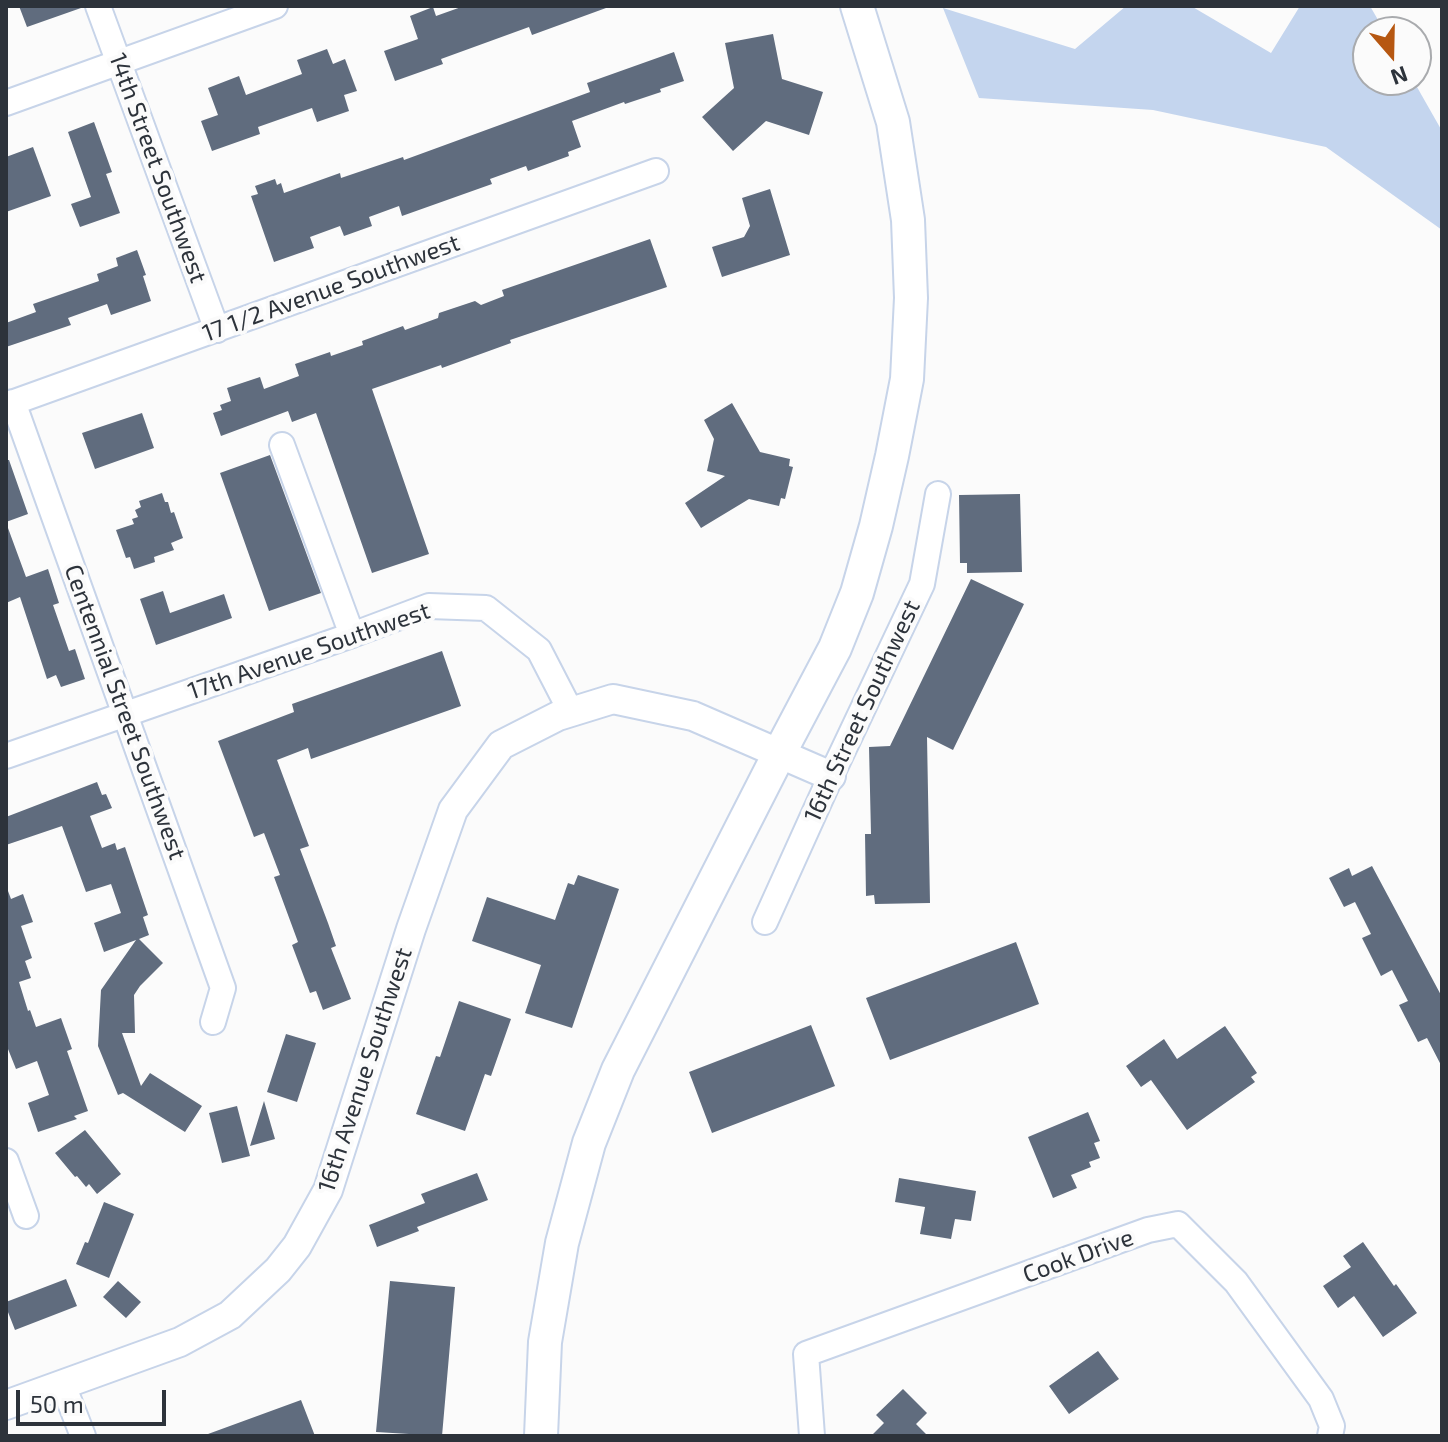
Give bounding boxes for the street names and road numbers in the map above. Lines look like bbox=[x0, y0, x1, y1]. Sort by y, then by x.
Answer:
street label: 14th Street Southwest bbox=[103, 49, 213, 287]
street label: 17 1/2 Avenue Southwest bbox=[198, 228, 464, 348]
street label: Centennial Street Southwest bbox=[58, 561, 192, 863]
street label: 16th Street Southwest bbox=[798, 595, 926, 827]
street label: 17th Avenue Southwest bbox=[184, 596, 434, 706]
street label: 16th Avenue Southwest bbox=[312, 944, 418, 1196]
street label: Cook Drive bbox=[1019, 1223, 1137, 1289]

